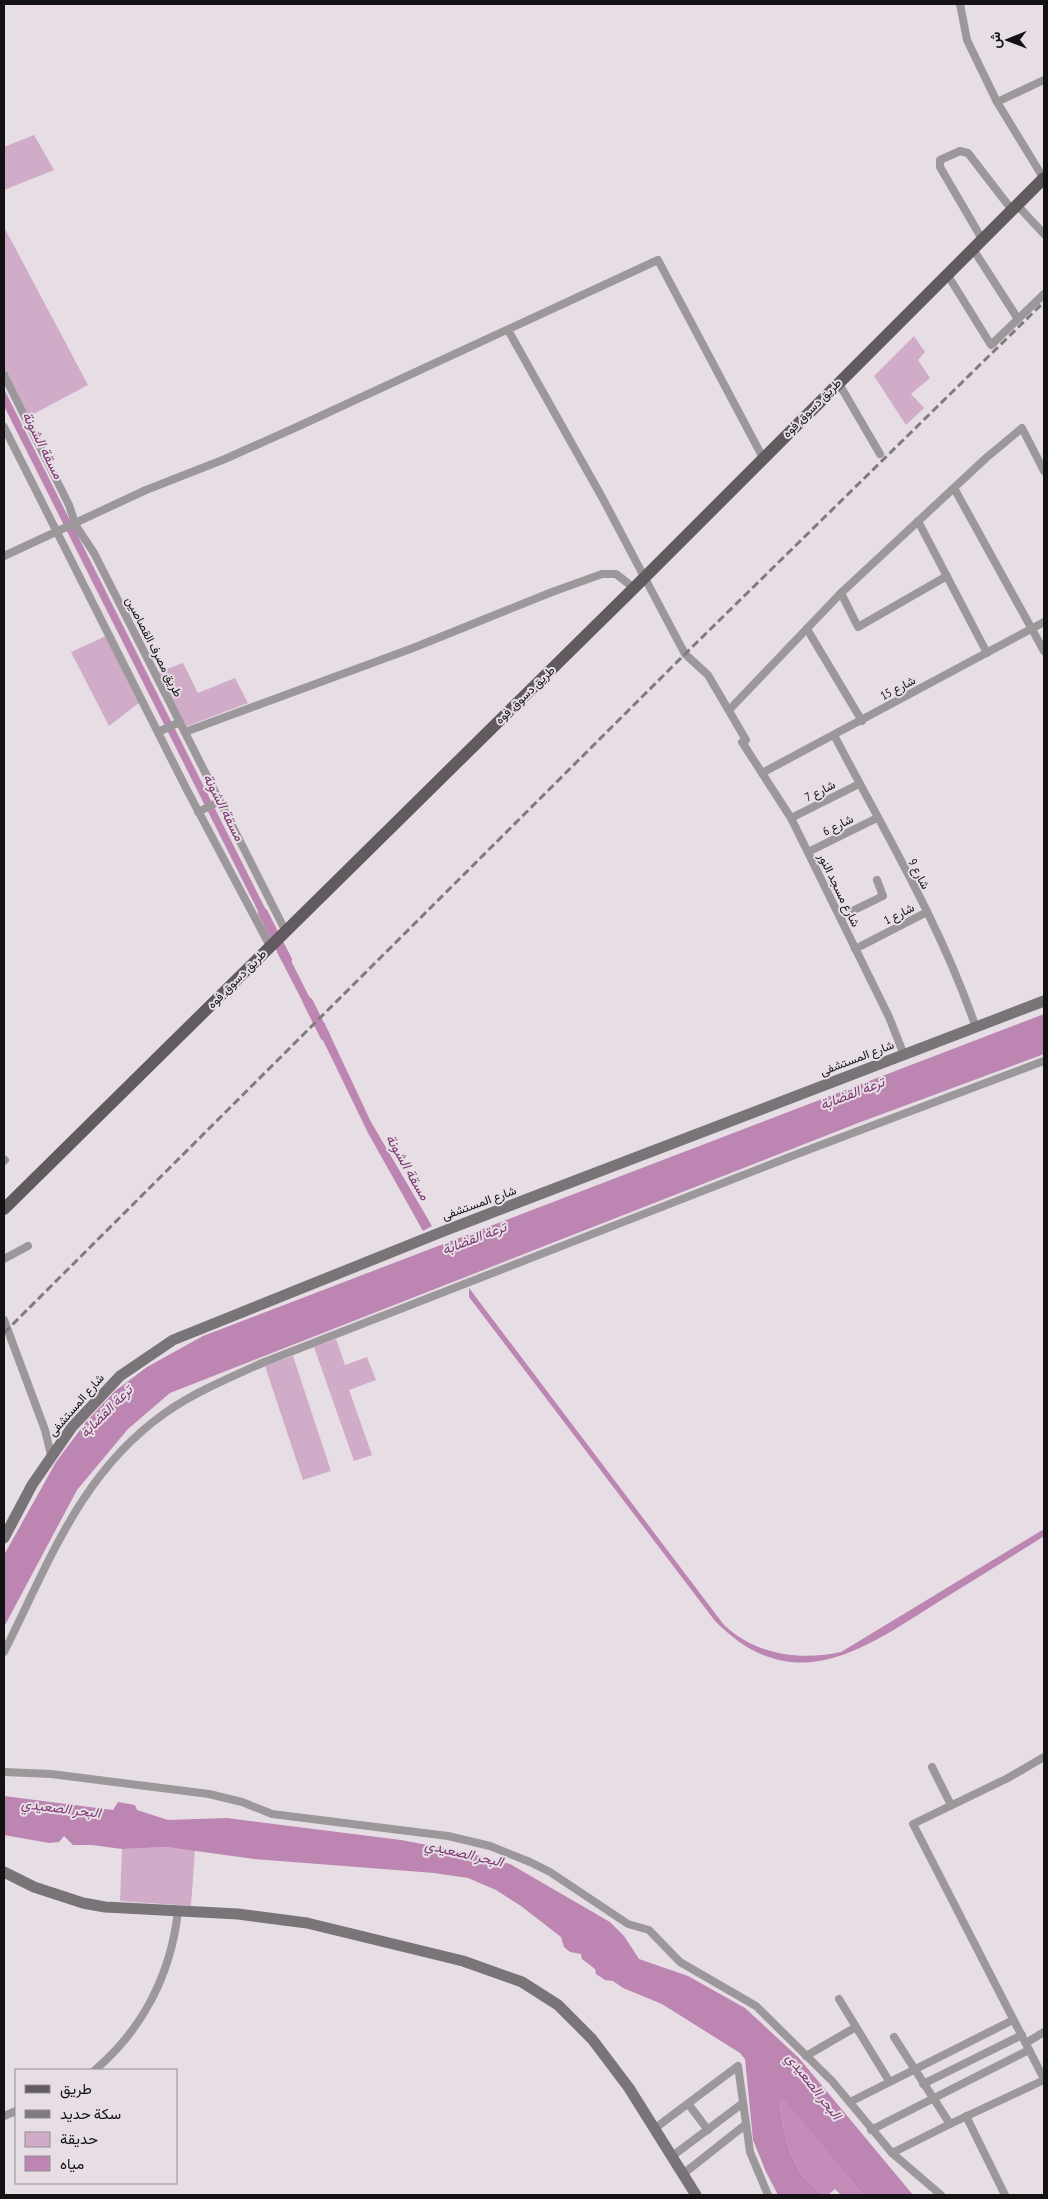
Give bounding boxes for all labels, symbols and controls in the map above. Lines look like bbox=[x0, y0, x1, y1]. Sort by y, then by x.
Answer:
north arrow bbox=[983, 15, 1033, 65]
text: ش bbox=[986, 31, 1004, 49]
street label: طريق دسوق, فوه bbox=[779, 375, 845, 441]
water label: مسقة الشونة bbox=[18, 408, 68, 482]
street label: طريق مصرف القصاصين bbox=[122, 594, 186, 700]
street label: طريق دسوق, فوه bbox=[492, 662, 558, 728]
street label: شارع 15 bbox=[878, 672, 919, 705]
water label: مسقة الشونة bbox=[199, 770, 249, 844]
street label: شارع 7 bbox=[802, 777, 838, 806]
street label: شارع 6 bbox=[820, 811, 856, 840]
street label: شارع مسجد النور bbox=[813, 850, 864, 930]
street label: شارع 9 bbox=[904, 856, 934, 892]
street label: شارع 1 bbox=[881, 900, 917, 929]
street label: طريق دسوق, فوه bbox=[204, 946, 270, 1012]
street label: شارع المستشفى bbox=[818, 1037, 897, 1080]
water label: ترعة القضابة bbox=[817, 1072, 888, 1113]
water label: مسقة الشونة bbox=[382, 1131, 434, 1204]
street label: شارع المستشفى bbox=[440, 1182, 519, 1225]
water label: ترعة القضابة bbox=[439, 1217, 510, 1258]
street label: شارع المستشفى bbox=[44, 1370, 108, 1440]
water label: ترعة القضابة bbox=[76, 1380, 137, 1441]
water label: البحر الصعيدي bbox=[20, 1794, 103, 1825]
water label: البحر الصعيدي bbox=[422, 1835, 507, 1874]
water label: البحر الصعيدي bbox=[780, 2049, 847, 2126]
legend bbox=[15, 2069, 178, 2184]
text: طريق bbox=[60, 2079, 92, 2099]
text: سكة حديد bbox=[60, 2104, 121, 2123]
text: حديقة bbox=[60, 2129, 98, 2148]
text: مياه bbox=[60, 2154, 84, 2173]

